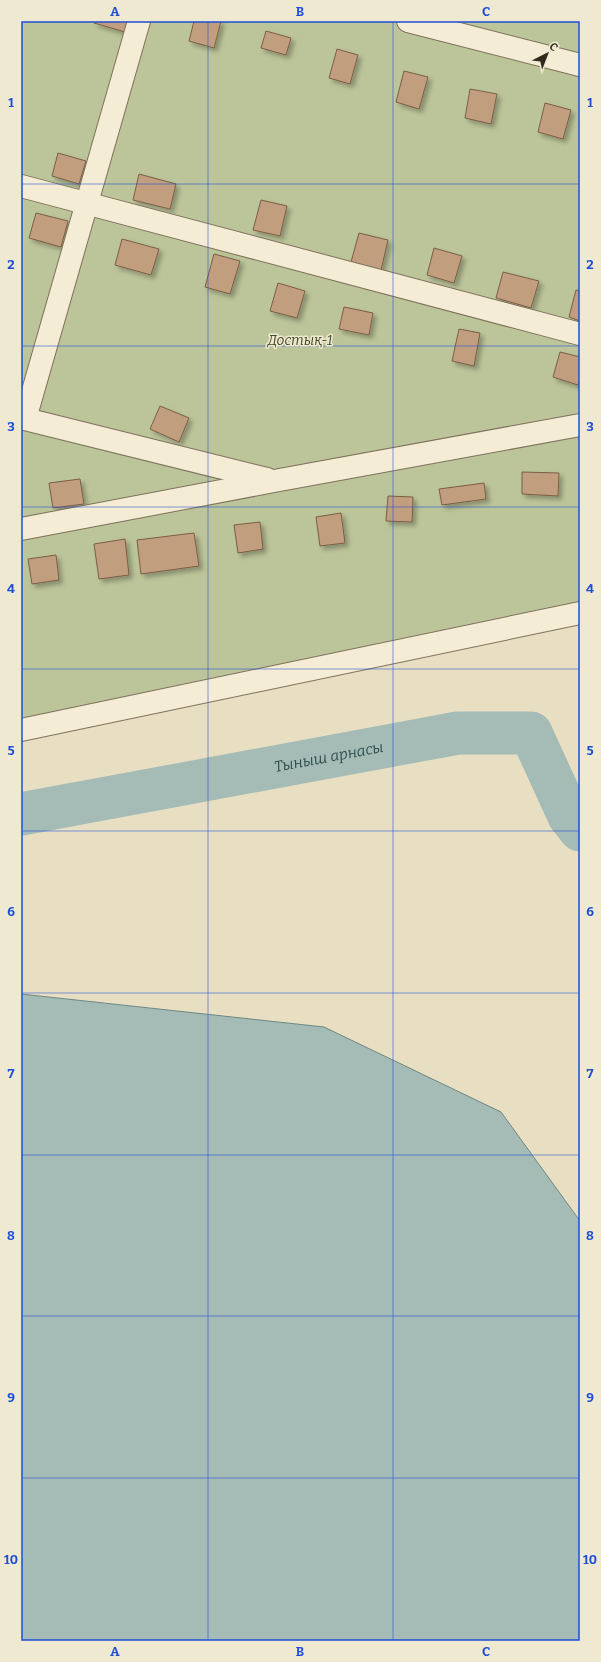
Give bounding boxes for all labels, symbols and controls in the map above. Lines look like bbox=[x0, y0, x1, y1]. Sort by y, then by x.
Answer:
text: A bbox=[110, 4, 120, 19]
text: B bbox=[296, 4, 304, 19]
text: C bbox=[482, 4, 490, 19]
north arrow bbox=[527, 34, 567, 74]
text: С bbox=[546, 40, 560, 54]
text: 1 bbox=[8, 95, 14, 110]
text: 1 bbox=[587, 95, 593, 110]
text: 2 bbox=[7, 257, 15, 272]
text: 2 bbox=[586, 257, 594, 272]
park label: Достық-1 bbox=[267, 332, 332, 349]
text: 3 bbox=[7, 419, 15, 434]
text: 3 bbox=[586, 419, 594, 434]
text: 4 bbox=[7, 581, 15, 596]
text: 4 bbox=[586, 581, 594, 596]
water label: Тыныш арнасы bbox=[273, 738, 385, 776]
text: 5 bbox=[7, 743, 15, 758]
text: 5 bbox=[586, 743, 594, 758]
text: 6 bbox=[7, 904, 15, 919]
text: 6 bbox=[586, 904, 594, 919]
text: 7 bbox=[8, 1066, 15, 1081]
text: 7 bbox=[587, 1066, 594, 1081]
text: 8 bbox=[7, 1228, 15, 1243]
text: 8 bbox=[586, 1228, 594, 1243]
text: 9 bbox=[7, 1390, 15, 1405]
text: 9 bbox=[586, 1390, 594, 1405]
text: 10 bbox=[4, 1552, 18, 1567]
text: 10 bbox=[583, 1552, 597, 1567]
text: A bbox=[110, 1644, 120, 1659]
text: B bbox=[296, 1644, 304, 1659]
text: C bbox=[482, 1644, 490, 1659]

